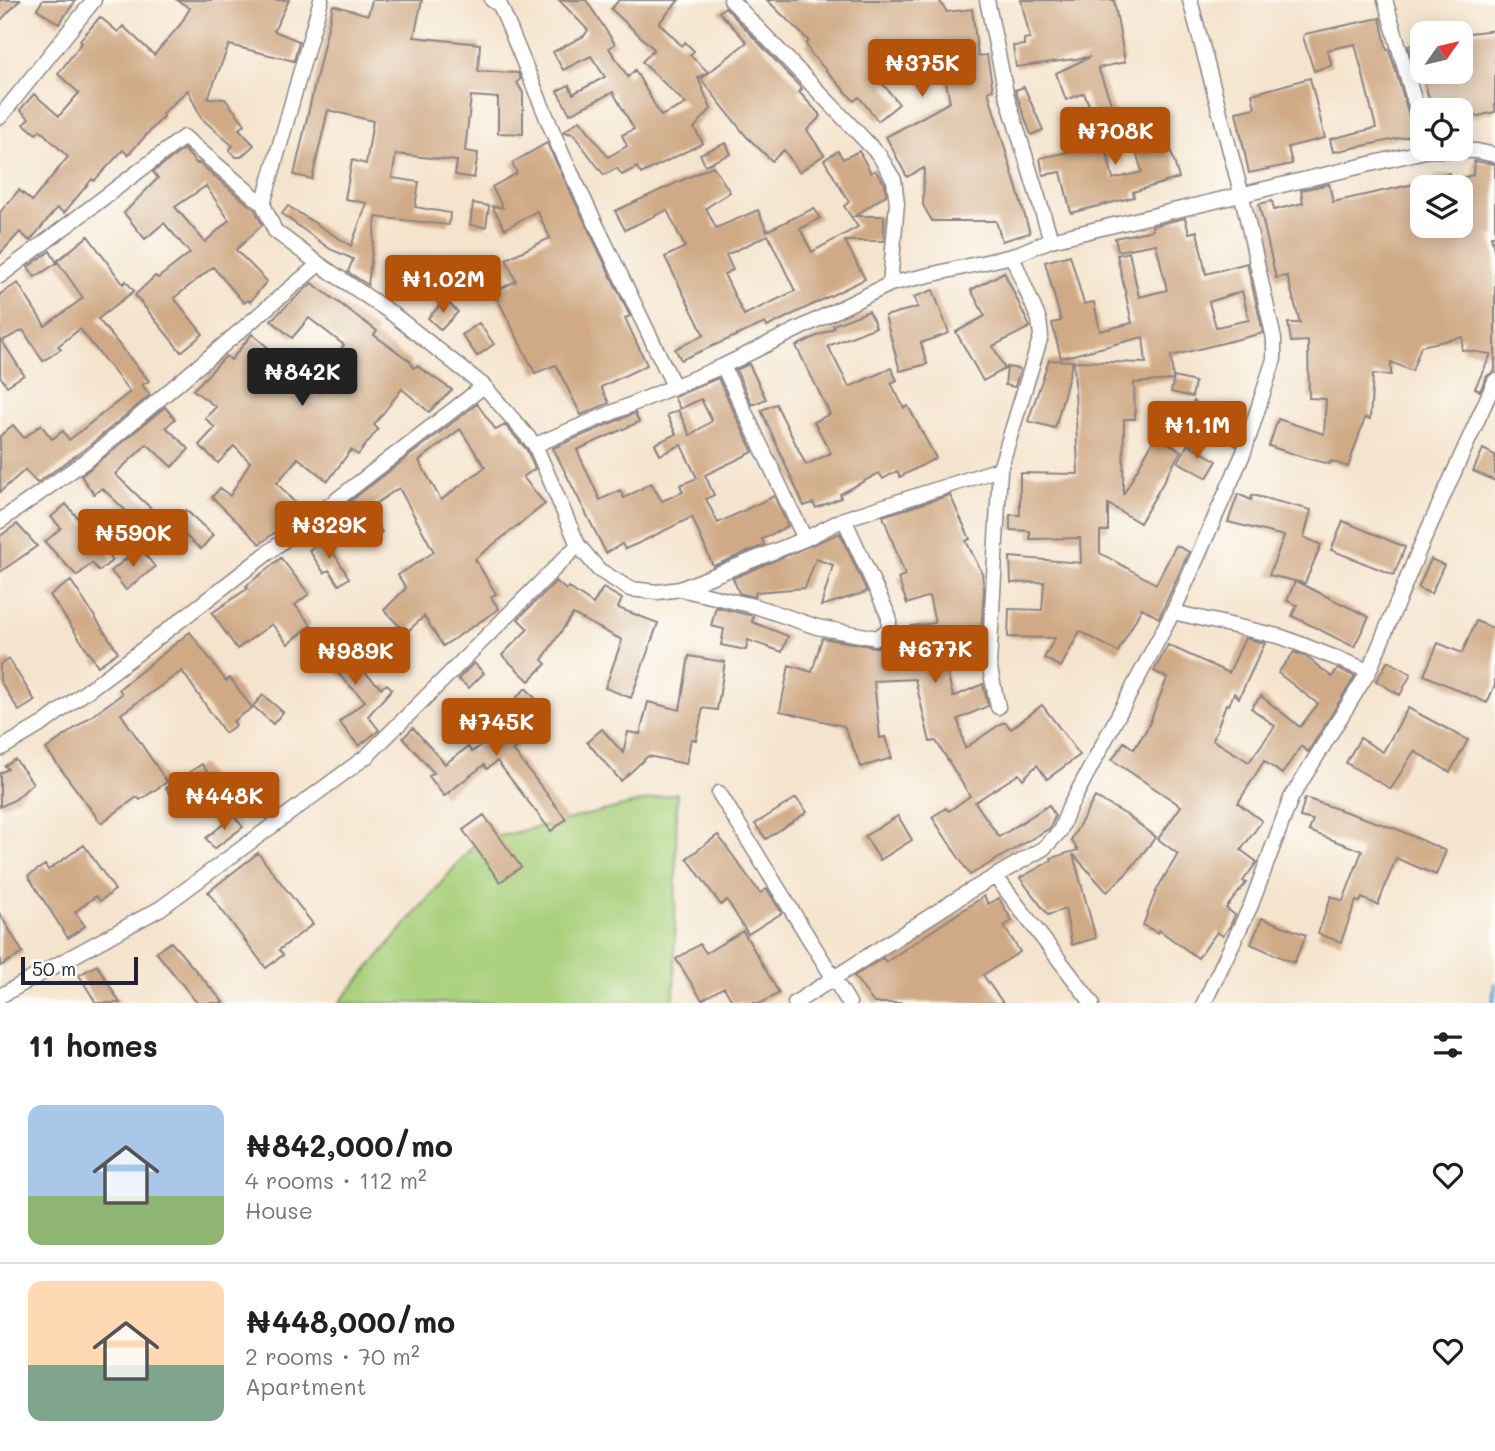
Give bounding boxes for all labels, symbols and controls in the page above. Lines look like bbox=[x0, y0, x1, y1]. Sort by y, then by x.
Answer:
north arrow bbox=[1410, 21, 1474, 84]
map controls bbox=[1410, 21, 1473, 238]
pin: ₦375K bbox=[873, 40, 971, 99]
text: ₦375K bbox=[884, 47, 960, 77]
button: locate bbox=[1410, 98, 1473, 161]
pin: ₦708K bbox=[1066, 108, 1164, 167]
text: ₦708K bbox=[1076, 115, 1154, 145]
button: layers bbox=[1410, 175, 1473, 238]
pin: ₦1.02M bbox=[386, 256, 500, 315]
text: ₦1.02M bbox=[401, 263, 485, 293]
pin: ₦842K bbox=[253, 348, 351, 408]
text: ₦842K bbox=[263, 356, 341, 386]
pin: ₦1.1M bbox=[1148, 402, 1246, 461]
text: ₦1.1M bbox=[1164, 409, 1230, 439]
pin: ₦329K bbox=[280, 502, 378, 561]
text: ₦329K bbox=[291, 509, 367, 539]
pin: ₦590K bbox=[84, 510, 182, 569]
text: ₦590K bbox=[94, 517, 172, 547]
pin: ₦677K bbox=[886, 626, 984, 685]
pin: ₦989K bbox=[306, 628, 404, 687]
text: ₦677K bbox=[897, 633, 973, 663]
text: ₦989K bbox=[316, 635, 394, 665]
pin: ₦745K bbox=[447, 698, 545, 758]
text: ₦745K bbox=[458, 706, 534, 736]
pin: ₦448K bbox=[175, 772, 273, 832]
text: ₦448K bbox=[184, 780, 264, 810]
scale bar bbox=[21, 954, 138, 986]
text: 50 m bbox=[32, 956, 76, 981]
text: 11 homes bbox=[28, 1025, 158, 1065]
icon: filters bbox=[1429, 1026, 1467, 1064]
text: ₦842,000/mo bbox=[245, 1125, 453, 1165]
icon: home bbox=[84, 1133, 168, 1217]
icon: heart bbox=[1429, 1156, 1467, 1194]
text: 4 rooms · 112 m² bbox=[245, 1165, 427, 1195]
text: House bbox=[245, 1195, 313, 1225]
text: ₦448,000/mo bbox=[245, 1301, 455, 1341]
icon: home bbox=[84, 1309, 168, 1393]
icon: heart bbox=[1429, 1332, 1467, 1370]
text: 2 rooms · 70 m² bbox=[245, 1341, 420, 1371]
text: Apartment bbox=[245, 1371, 367, 1401]

